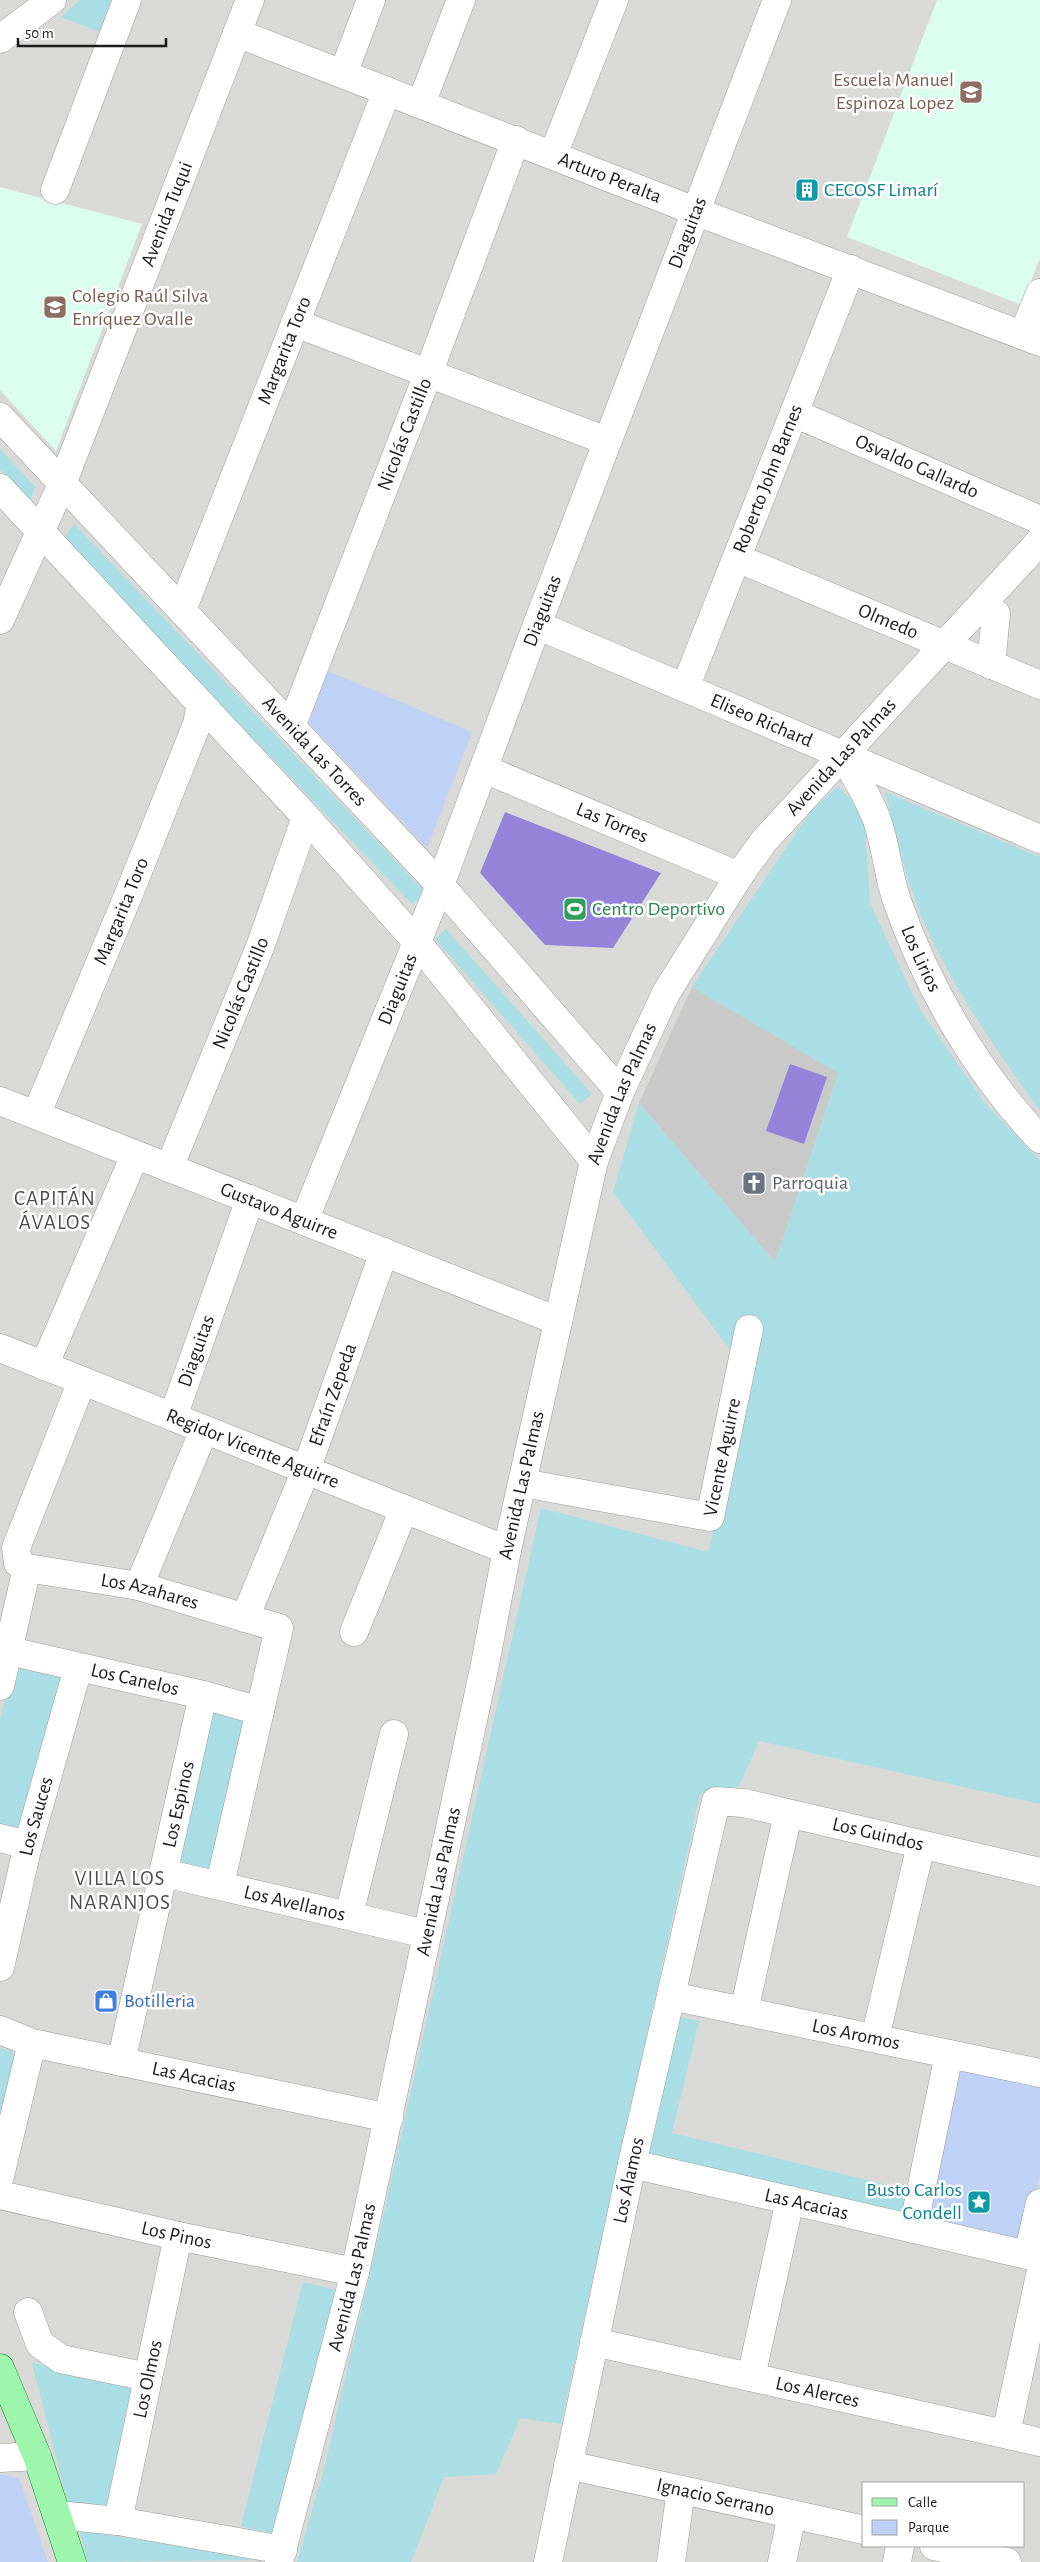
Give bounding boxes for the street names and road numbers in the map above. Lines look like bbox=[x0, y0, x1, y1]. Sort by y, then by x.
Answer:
street label: Arturo Peralta bbox=[556, 149, 664, 207]
street label: Avenida Tuqui bbox=[138, 159, 196, 269]
street label: Diaguitas bbox=[665, 194, 710, 271]
street label: Margarita Toro bbox=[254, 294, 315, 407]
street label: Nicolás Castillo bbox=[374, 375, 435, 493]
street label: Roberto John Barnes bbox=[729, 402, 806, 556]
street label: Osvaldo Gallardo bbox=[852, 431, 982, 502]
street label: Diaguitas bbox=[520, 572, 565, 649]
street label: Olmedo bbox=[855, 600, 921, 643]
street label: Eliseo Richard bbox=[707, 690, 816, 751]
street label: Avenida Las Torres bbox=[258, 693, 371, 810]
street label: Avenida Las Palmas bbox=[782, 695, 900, 820]
street label: Las Torres bbox=[573, 799, 651, 847]
street label: Margarita Toro bbox=[90, 855, 152, 968]
street label: Los Lirios bbox=[897, 923, 945, 995]
street label: Nicolás Castillo bbox=[209, 935, 273, 1052]
street label: Diaguitas bbox=[374, 951, 421, 1028]
street label: Avenida Las Palmas bbox=[584, 1020, 661, 1167]
street label: Gustavo Aguirre bbox=[218, 1179, 341, 1243]
street label: Diaguitas bbox=[174, 1312, 218, 1390]
street label: Efraín Zepeda bbox=[305, 1341, 360, 1449]
street label: Vicente Aguirre bbox=[700, 1396, 744, 1518]
street label: Regidor Vicente Aguirre bbox=[163, 1405, 342, 1492]
street label: Avenida Las Palmas bbox=[495, 1409, 548, 1561]
street label: Los Azahares bbox=[99, 1570, 201, 1613]
street label: Los Canelos bbox=[89, 1660, 181, 1699]
street label: Los Espinos bbox=[159, 1759, 198, 1850]
street label: Los Sauces bbox=[16, 1774, 57, 1858]
street label: Avenida Las Palmas bbox=[413, 1805, 464, 1958]
street label: Los Guindos bbox=[830, 1814, 926, 1855]
street label: Los Avellanos bbox=[242, 1882, 347, 1925]
street label: Los Aromos bbox=[810, 2016, 902, 2054]
street label: Las Acacias bbox=[150, 2058, 238, 2096]
street label: Los Álamos bbox=[610, 2136, 648, 2225]
street label: Las Acacias bbox=[763, 2185, 850, 2224]
street label: Avenida Las Palmas bbox=[325, 2201, 379, 2354]
street label: Los Pinos bbox=[139, 2218, 213, 2253]
street label: Los Olmos bbox=[130, 2338, 166, 2420]
street label: Los Alerces bbox=[774, 2373, 861, 2411]
street label: Ignacio Serrano bbox=[655, 2475, 776, 2520]

